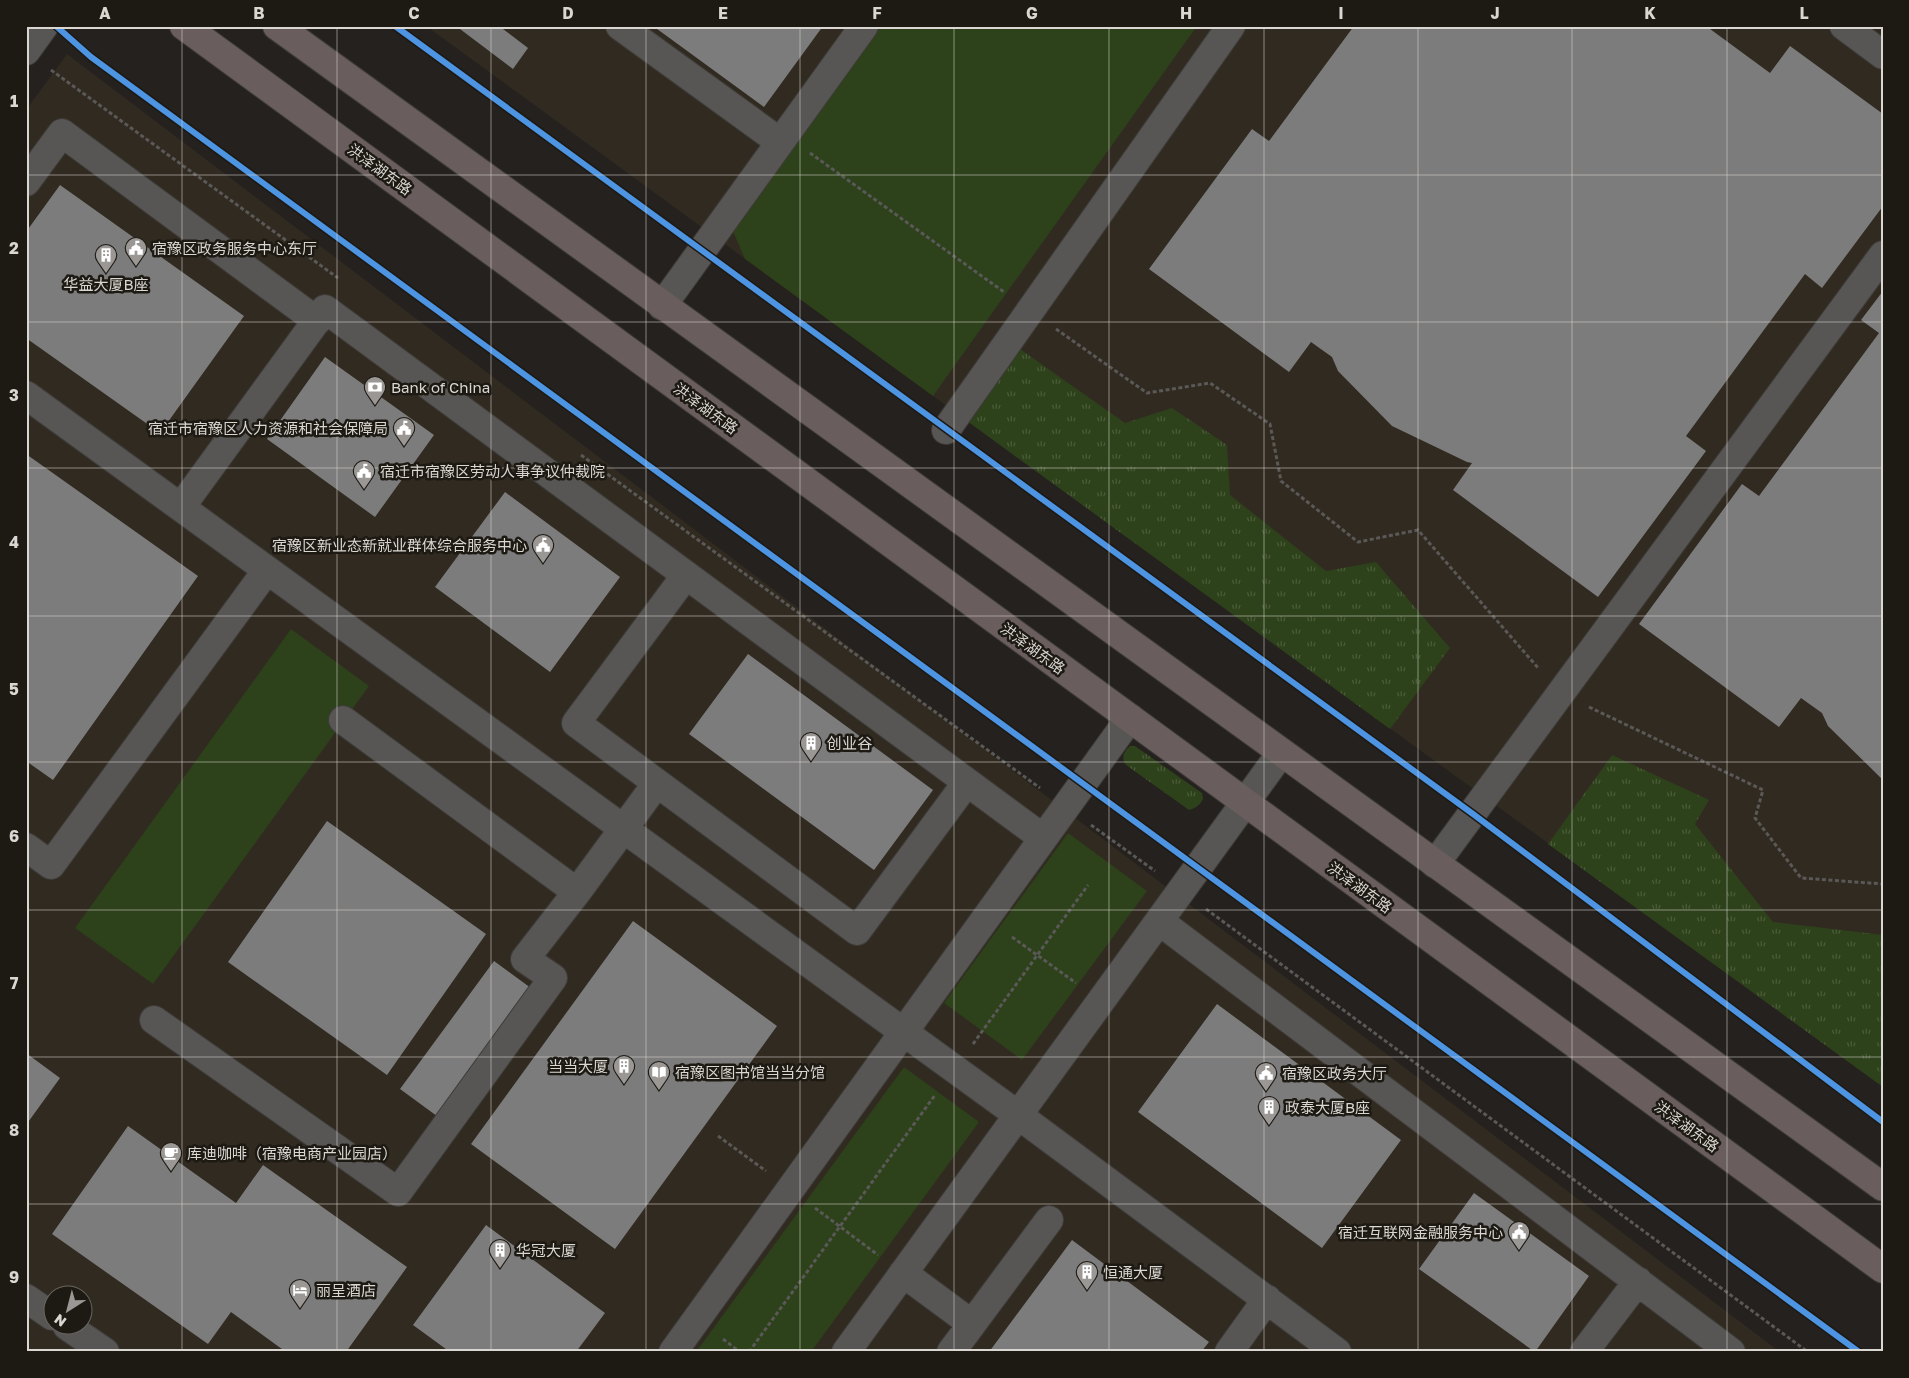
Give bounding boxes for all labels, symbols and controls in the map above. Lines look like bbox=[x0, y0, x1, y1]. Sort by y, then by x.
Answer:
text: A bbox=[99, 3, 111, 23]
text: B bbox=[253, 3, 265, 23]
text: C bbox=[408, 3, 420, 23]
text: D bbox=[562, 3, 574, 23]
text: E bbox=[718, 3, 728, 23]
text: F bbox=[872, 3, 882, 23]
text: G bbox=[1026, 3, 1038, 23]
text: H bbox=[1180, 3, 1192, 23]
text: I bbox=[1338, 3, 1344, 23]
text: J bbox=[1490, 3, 1500, 23]
text: K bbox=[1644, 3, 1656, 23]
text: L bbox=[1799, 3, 1809, 23]
text: 1 bbox=[10, 91, 18, 111]
street label: 洪泽湖东路 bbox=[344, 140, 416, 198]
public building icon: 宿豫区政务服务中心东厅 bbox=[124, 236, 148, 267]
text: 2 bbox=[9, 238, 19, 258]
place label: 宿豫区政务服务中心东厅 bbox=[152, 239, 317, 257]
building icon: 华益大厦B座 bbox=[94, 243, 118, 274]
place label: 华益大厦B座 bbox=[63, 275, 149, 293]
bank icon: Bank of China bbox=[363, 375, 387, 406]
place label: Bank of China bbox=[391, 378, 490, 396]
street label: 洪泽湖东路 bbox=[670, 379, 742, 437]
text: 3 bbox=[9, 385, 19, 405]
public building icon: 宿迁市宿豫区人力资源和社会保障局 bbox=[392, 416, 416, 447]
place label: 宿迁市宿豫区人力资源和社会保障局 bbox=[148, 419, 388, 437]
public building icon: 宿迁市宿豫区劳动人事争议仲裁院 bbox=[352, 459, 376, 490]
place label: 宿迁市宿豫区劳动人事争议仲裁院 bbox=[380, 462, 605, 480]
text: 4 bbox=[9, 532, 19, 552]
public building icon: 宿豫区新业态新就业群体综合服务中心 bbox=[531, 533, 555, 564]
place label: 宿豫区新业态新就业群体综合服务中心 bbox=[272, 536, 527, 554]
street label: 洪泽湖东路 bbox=[997, 619, 1069, 677]
text: 5 bbox=[9, 679, 19, 699]
building icon: 创业谷 bbox=[799, 731, 823, 762]
place label: 创业谷 bbox=[827, 734, 872, 752]
text: 6 bbox=[9, 826, 19, 846]
street label: 洪泽湖东路 bbox=[1324, 858, 1396, 916]
text: 7 bbox=[10, 973, 19, 993]
building icon: 当当大厦 bbox=[612, 1054, 636, 1085]
place label: 当当大厦 bbox=[548, 1057, 608, 1075]
library icon: 宿豫区图书馆当当分馆 bbox=[647, 1060, 671, 1091]
public building icon: 宿豫区政务大厅 bbox=[1254, 1061, 1278, 1092]
place label: 宿豫区图书馆当当分馆 bbox=[675, 1063, 825, 1081]
place label: 宿豫区政务大厅 bbox=[1282, 1064, 1387, 1082]
building icon: 政泰大厦B座 bbox=[1257, 1095, 1281, 1126]
street label: 洪泽湖东路 bbox=[1651, 1097, 1723, 1155]
place label: 政泰大厦B座 bbox=[1285, 1098, 1370, 1116]
text: 8 bbox=[9, 1120, 19, 1140]
cafe icon: 库迪咖啡（宿豫电商产业园店） bbox=[159, 1141, 183, 1172]
place label: 库迪咖啡（宿豫电商产业园店） bbox=[187, 1144, 397, 1162]
public building icon: 宿迁互联网金融服务中心 bbox=[1507, 1220, 1531, 1251]
place label: 宿迁互联网金融服务中心 bbox=[1338, 1223, 1503, 1241]
building icon: 华冠大厦 bbox=[488, 1238, 512, 1269]
place label: 华冠大厦 bbox=[516, 1241, 576, 1259]
building icon: 恒通大厦 bbox=[1075, 1260, 1099, 1291]
place label: 恒通大厦 bbox=[1103, 1263, 1163, 1281]
text: 9 bbox=[9, 1267, 19, 1287]
hotel icon: 丽呈酒店 bbox=[288, 1278, 312, 1309]
place label: 丽呈酒店 bbox=[316, 1281, 376, 1299]
north arrow bbox=[42, 1286, 92, 1336]
text: N bbox=[51, 1311, 69, 1331]

